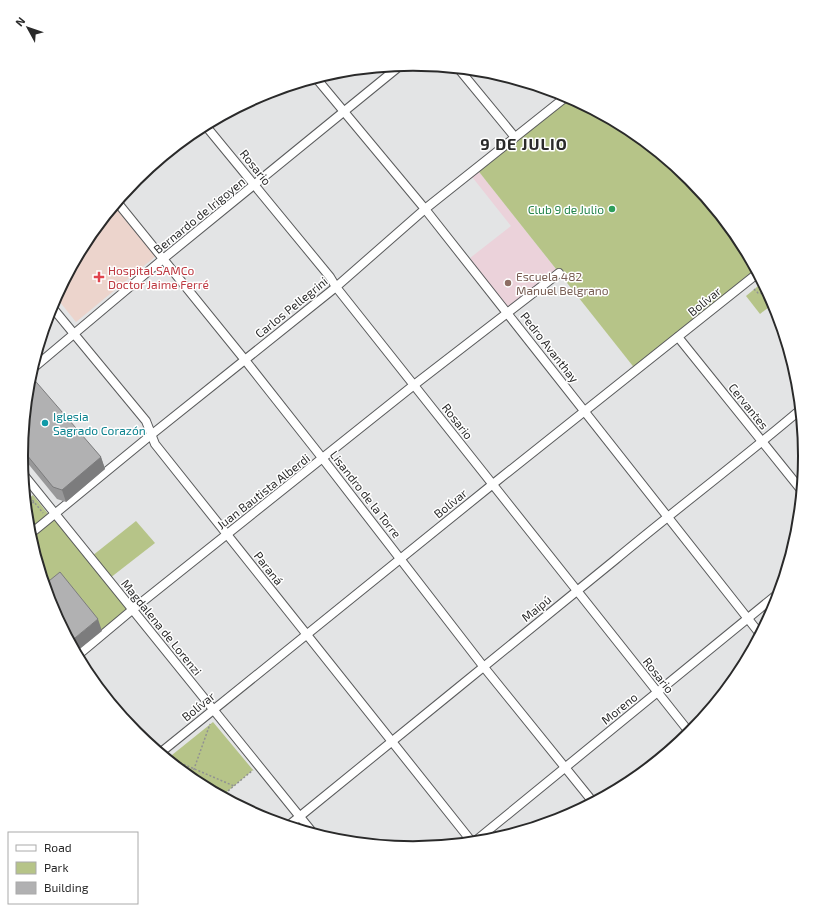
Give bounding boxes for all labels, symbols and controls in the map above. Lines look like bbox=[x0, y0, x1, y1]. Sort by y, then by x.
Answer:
north arrow bbox=[8, 8, 48, 48]
text: N bbox=[12, 14, 28, 28]
district label: 9 DE JULIO bbox=[480, 134, 568, 153]
street label: Rosario bbox=[238, 146, 275, 188]
street label: Bernardo de Irigoyen bbox=[151, 174, 247, 256]
place label: Club 9 de Julio bbox=[528, 202, 604, 216]
marker: Club 9 de Julio bbox=[607, 204, 617, 214]
place label: Hospital SAMCo Doctor Jaime Ferré bbox=[108, 263, 209, 291]
place label: Escuela 482 Manuel Belgrano bbox=[516, 269, 609, 297]
marker: Hospital SAMCo Doctor Jaime Ferré bbox=[93, 271, 105, 283]
street label: Carlos Pellegrini bbox=[252, 274, 330, 340]
marker: Escuela 482 Manuel Belgrano bbox=[503, 278, 513, 288]
street label: Bolívar bbox=[685, 283, 724, 319]
street label: Pedro Avanthay bbox=[518, 309, 582, 386]
street label: Cervantes bbox=[726, 380, 772, 432]
street label: Rosario bbox=[440, 400, 476, 442]
place label: Iglesia Sagrado Corazón bbox=[53, 409, 146, 437]
marker: Iglesia Sagrado Corazón bbox=[40, 418, 50, 428]
street label: Lisandro de la Torre bbox=[328, 448, 404, 540]
street label: Juan Bautista Alberdi bbox=[214, 450, 312, 532]
street label: Bolívar bbox=[431, 485, 470, 521]
street label: Paraná bbox=[252, 548, 286, 588]
street label: Magdalena de Lorenzi bbox=[119, 576, 205, 678]
street label: Maipú bbox=[518, 592, 554, 624]
street label: Rosario bbox=[641, 654, 677, 696]
street label: Bolívar bbox=[179, 688, 218, 724]
street label: Moreno bbox=[598, 689, 640, 727]
legend bbox=[8, 832, 138, 904]
text: Road bbox=[44, 840, 72, 854]
text: Park bbox=[44, 860, 69, 874]
text: Building bbox=[44, 880, 89, 894]

